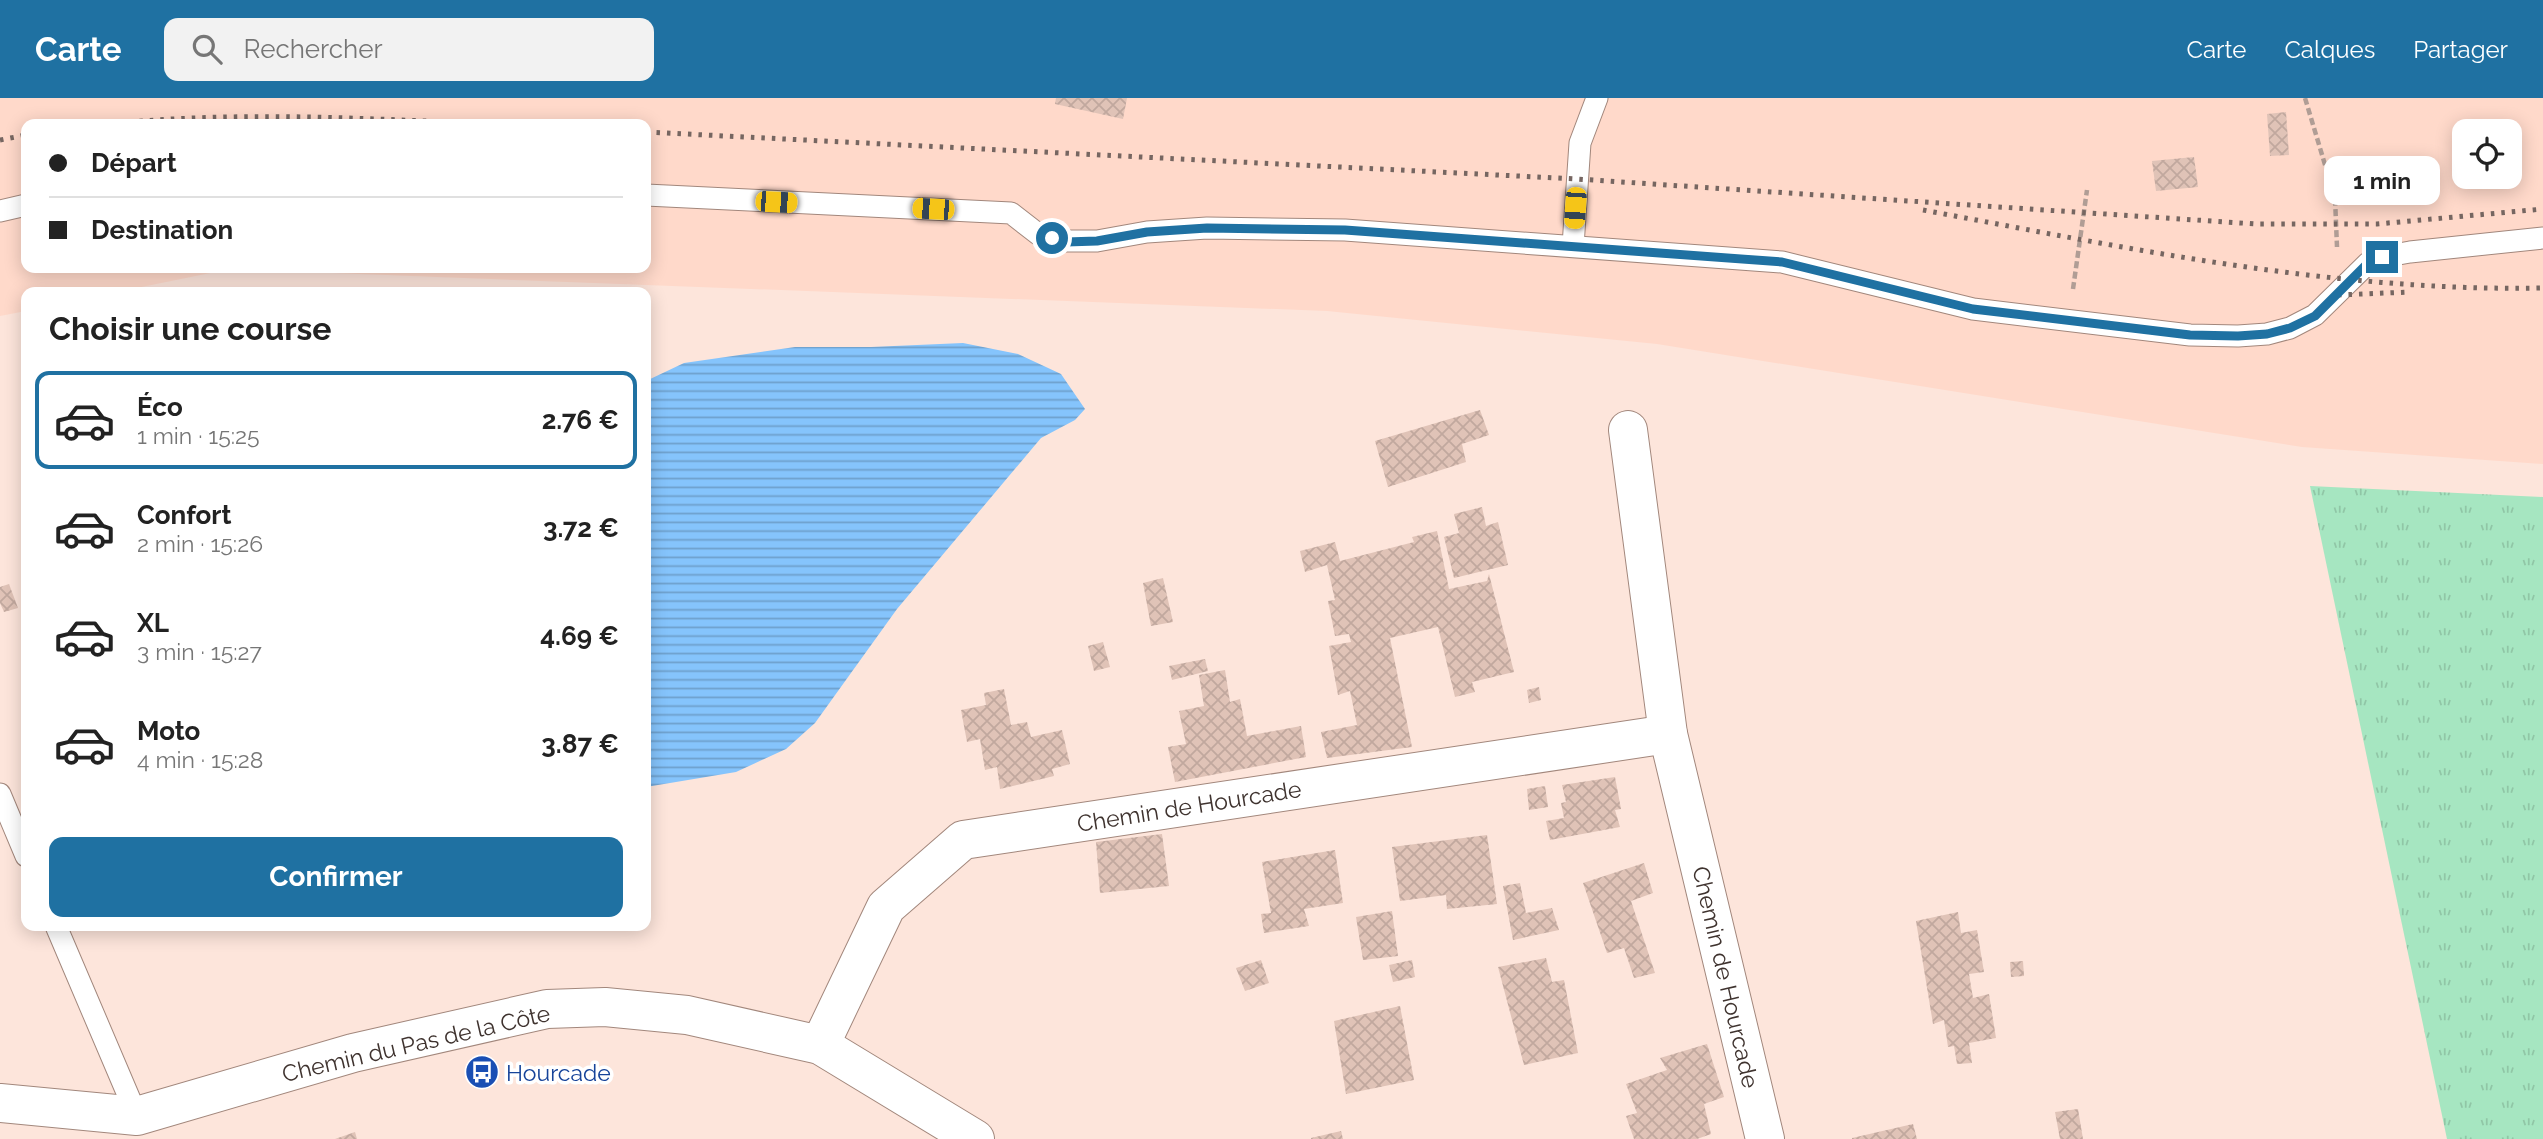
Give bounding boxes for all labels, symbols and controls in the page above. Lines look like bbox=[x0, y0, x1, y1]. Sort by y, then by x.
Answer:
search box bbox=[164, 18, 654, 81]
text: Carte bbox=[35, 30, 122, 69]
icon: search bbox=[188, 30, 226, 68]
text: Rechercher bbox=[244, 34, 383, 64]
text: Carte bbox=[2187, 35, 2246, 64]
text: Calques bbox=[2284, 35, 2375, 64]
text: Partager bbox=[2413, 35, 2508, 64]
map controls bbox=[2452, 119, 2522, 189]
button: locate bbox=[2452, 119, 2522, 189]
text: Départ bbox=[91, 148, 177, 178]
callout: 1 min bbox=[2324, 156, 2440, 204]
text: 1 min bbox=[2353, 167, 2411, 194]
car bbox=[1564, 186, 1587, 230]
car bbox=[755, 190, 798, 214]
car bbox=[912, 197, 955, 221]
text: Destination bbox=[91, 215, 233, 245]
route start bbox=[1036, 222, 1068, 254]
route end bbox=[2366, 241, 2398, 273]
text: Choisir une course bbox=[49, 310, 332, 347]
icon: car bbox=[53, 389, 116, 452]
text: Éco bbox=[137, 392, 183, 422]
text: 2.76 € bbox=[542, 405, 619, 435]
text: 1 min · 15:25 bbox=[137, 422, 260, 449]
icon: car bbox=[53, 497, 116, 560]
text: Confort bbox=[137, 500, 231, 530]
text: 3.72 € bbox=[543, 513, 619, 543]
text: 2 min · 15:26 bbox=[137, 530, 263, 557]
icon: car bbox=[53, 605, 116, 668]
text: XL bbox=[137, 608, 169, 638]
text: 4.69 € bbox=[540, 621, 619, 651]
text: 3 min · 15:27 bbox=[137, 638, 262, 665]
icon: car bbox=[53, 713, 116, 776]
text: Moto bbox=[137, 716, 200, 746]
text: 3.87 € bbox=[541, 729, 619, 759]
text: 4 min · 15:28 bbox=[137, 746, 263, 773]
street label: Chemin de Hourcade bbox=[1075, 775, 1303, 837]
button: Confirmer bbox=[49, 837, 623, 917]
street label: Chemin de Hourcade bbox=[1687, 864, 1765, 1090]
street label: Chemin du Pas de la Côte bbox=[279, 999, 553, 1087]
bus stop icon: Hourcade bbox=[463, 1053, 501, 1091]
place label: Hourcade bbox=[506, 1059, 611, 1086]

